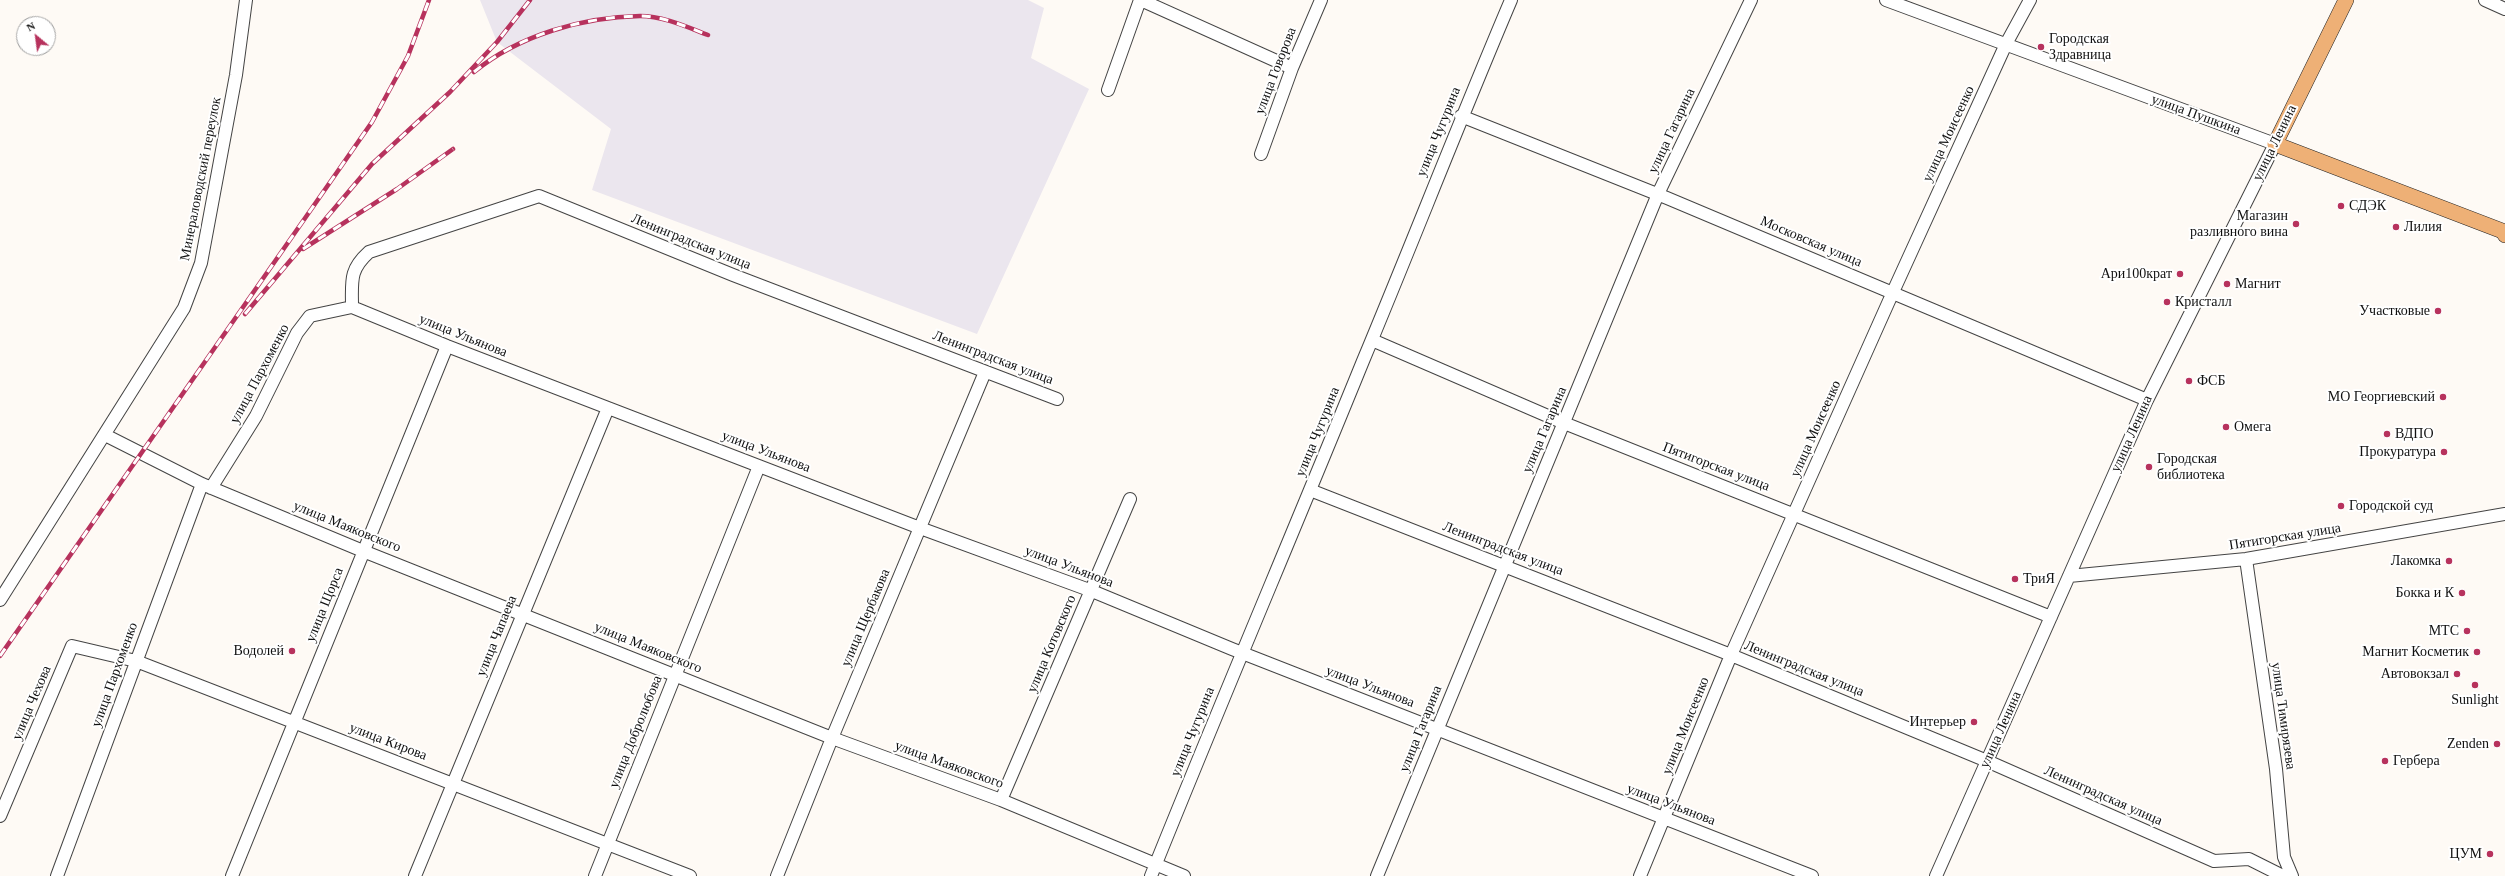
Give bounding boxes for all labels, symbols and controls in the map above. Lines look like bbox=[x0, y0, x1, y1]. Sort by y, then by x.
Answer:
north arrow bbox=[16, 16, 56, 56]
text: N bbox=[24, 19, 37, 34]
street label: улица Говорова bbox=[1252, 25, 1300, 117]
place label: Городская Здравница bbox=[2049, 31, 2111, 64]
marker: Городская Здравница bbox=[2036, 42, 2046, 52]
street label: улица Моисеенко bbox=[1919, 83, 1979, 185]
street label: улица Чугурина bbox=[1413, 85, 1465, 179]
street label: улица Гагарина bbox=[1645, 86, 1699, 176]
street label: улица Пушкина bbox=[2149, 91, 2243, 139]
street label: Минераловодский переулок bbox=[177, 96, 225, 262]
street label: улица Ленина bbox=[2249, 102, 2301, 184]
place label: СДЭК bbox=[2349, 198, 2386, 214]
marker: СДЭК bbox=[2336, 201, 2346, 211]
place label: Магазин разливного вина bbox=[2190, 208, 2288, 240]
street label: Ленинградская улица bbox=[629, 210, 753, 274]
street label: Московская улица bbox=[1758, 213, 1864, 271]
marker: Магазин разливного вина bbox=[2291, 219, 2301, 229]
place label: Лилия bbox=[2404, 219, 2442, 235]
marker: Лилия bbox=[2391, 222, 2401, 232]
place label: Ари100крат bbox=[2101, 266, 2172, 282]
marker: Ари100крат bbox=[2175, 269, 2185, 279]
place label: Магнит bbox=[2235, 276, 2281, 292]
marker: Магнит bbox=[2222, 279, 2232, 289]
place label: Кристалл bbox=[2175, 294, 2232, 310]
marker: Кристалл bbox=[2162, 297, 2172, 307]
place label: Участковые bbox=[2359, 303, 2430, 319]
marker: Участковые bbox=[2433, 306, 2443, 316]
street label: улица Ульянова bbox=[417, 311, 509, 361]
street label: улица Пархоменко bbox=[227, 321, 293, 427]
street label: Ленинградская улица bbox=[930, 327, 1056, 389]
place label: ФСБ bbox=[2197, 373, 2225, 389]
marker: ФСБ bbox=[2184, 376, 2194, 386]
street label: улица Моисеенко bbox=[1787, 378, 1845, 480]
street label: улица Гагарина bbox=[1519, 384, 1571, 476]
street label: улица Чугурина bbox=[1292, 385, 1344, 479]
place label: МО Георгиевский bbox=[2328, 389, 2435, 405]
marker: МО Георгиевский bbox=[2438, 392, 2448, 402]
street label: улица Ленина bbox=[2108, 393, 2156, 475]
place label: Омега bbox=[2234, 419, 2271, 435]
marker: Омега bbox=[2221, 422, 2231, 432]
place label: ВДПО bbox=[2395, 426, 2434, 442]
street label: улица Ульянова bbox=[719, 427, 813, 477]
marker: ВДПО bbox=[2382, 429, 2392, 439]
street label: Пятигорская улица bbox=[1660, 439, 1772, 495]
place label: Прокуратура bbox=[2359, 444, 2436, 460]
marker: Прокуратура bbox=[2439, 447, 2449, 457]
place label: Городская библиотека bbox=[2157, 451, 2225, 484]
marker: Городская библиотека bbox=[2144, 462, 2154, 472]
street label: улица Маяковского bbox=[291, 498, 403, 556]
place label: Городской суд bbox=[2349, 498, 2433, 514]
marker: Городской суд bbox=[2336, 501, 2346, 511]
street label: Ленинградская улица bbox=[1440, 518, 1566, 580]
street label: Пятигорская улица bbox=[2228, 520, 2342, 554]
street label: улица Ульянова bbox=[1022, 542, 1116, 592]
place label: Лакомка bbox=[2391, 553, 2441, 569]
marker: Лакомка bbox=[2444, 556, 2454, 566]
street label: улица Щорса bbox=[302, 565, 348, 645]
street label: улица Щербакова bbox=[838, 567, 894, 669]
place label: ТриЯ bbox=[2023, 571, 2055, 587]
marker: ТриЯ bbox=[2010, 574, 2020, 584]
place label: Бокка и К bbox=[2396, 585, 2454, 601]
marker: Бокка и К bbox=[2457, 588, 2467, 598]
street label: улица Чапаева bbox=[473, 593, 521, 679]
street label: улица Котовского bbox=[1024, 593, 1080, 695]
street label: улица Маяковского bbox=[592, 619, 704, 677]
street label: улица Пархоменко bbox=[88, 620, 142, 730]
place label: МТС bbox=[2429, 623, 2459, 639]
marker: МТС bbox=[2462, 626, 2472, 636]
street label: Ленинградская улица bbox=[1742, 637, 1866, 701]
place label: Водолей bbox=[233, 643, 284, 659]
place label: Магнит Косметик bbox=[2362, 644, 2469, 660]
marker: Водолей bbox=[287, 646, 297, 656]
marker: Магнит Косметик bbox=[2472, 647, 2482, 657]
street label: улица Тимирязева bbox=[2267, 661, 2299, 771]
street label: улица Ульянова bbox=[1323, 662, 1417, 712]
street label: улица Чехова bbox=[9, 663, 55, 743]
place label: Автовокзал bbox=[2381, 666, 2449, 682]
marker: Автовокзал bbox=[2452, 669, 2462, 679]
street label: улица Добролюбова bbox=[606, 673, 666, 791]
street label: улица Моисеенко bbox=[1659, 675, 1713, 777]
marker: Sunlight bbox=[2470, 680, 2480, 690]
street label: улица Гагарина bbox=[1396, 683, 1446, 775]
street label: улица Чугурина bbox=[1167, 685, 1219, 779]
street label: улица Ленина bbox=[1977, 689, 2025, 771]
place label: Sunlight bbox=[2451, 692, 2499, 708]
place label: Интерьер bbox=[1909, 714, 1966, 730]
marker: Интерьер bbox=[1969, 717, 1979, 727]
street label: улица Кирова bbox=[347, 720, 429, 764]
place label: Zenden bbox=[2447, 736, 2489, 752]
street label: улица Маяковского bbox=[892, 738, 1006, 792]
marker: Zenden bbox=[2492, 739, 2502, 749]
place label: Гербера bbox=[2393, 753, 2440, 769]
marker: Гербера bbox=[2380, 756, 2390, 766]
street label: Ленинградская улица bbox=[2041, 762, 2165, 830]
street label: улица Ульянова bbox=[1624, 780, 1718, 830]
place label: ЦУМ bbox=[2450, 846, 2482, 862]
marker: ЦУМ bbox=[2485, 849, 2495, 859]

